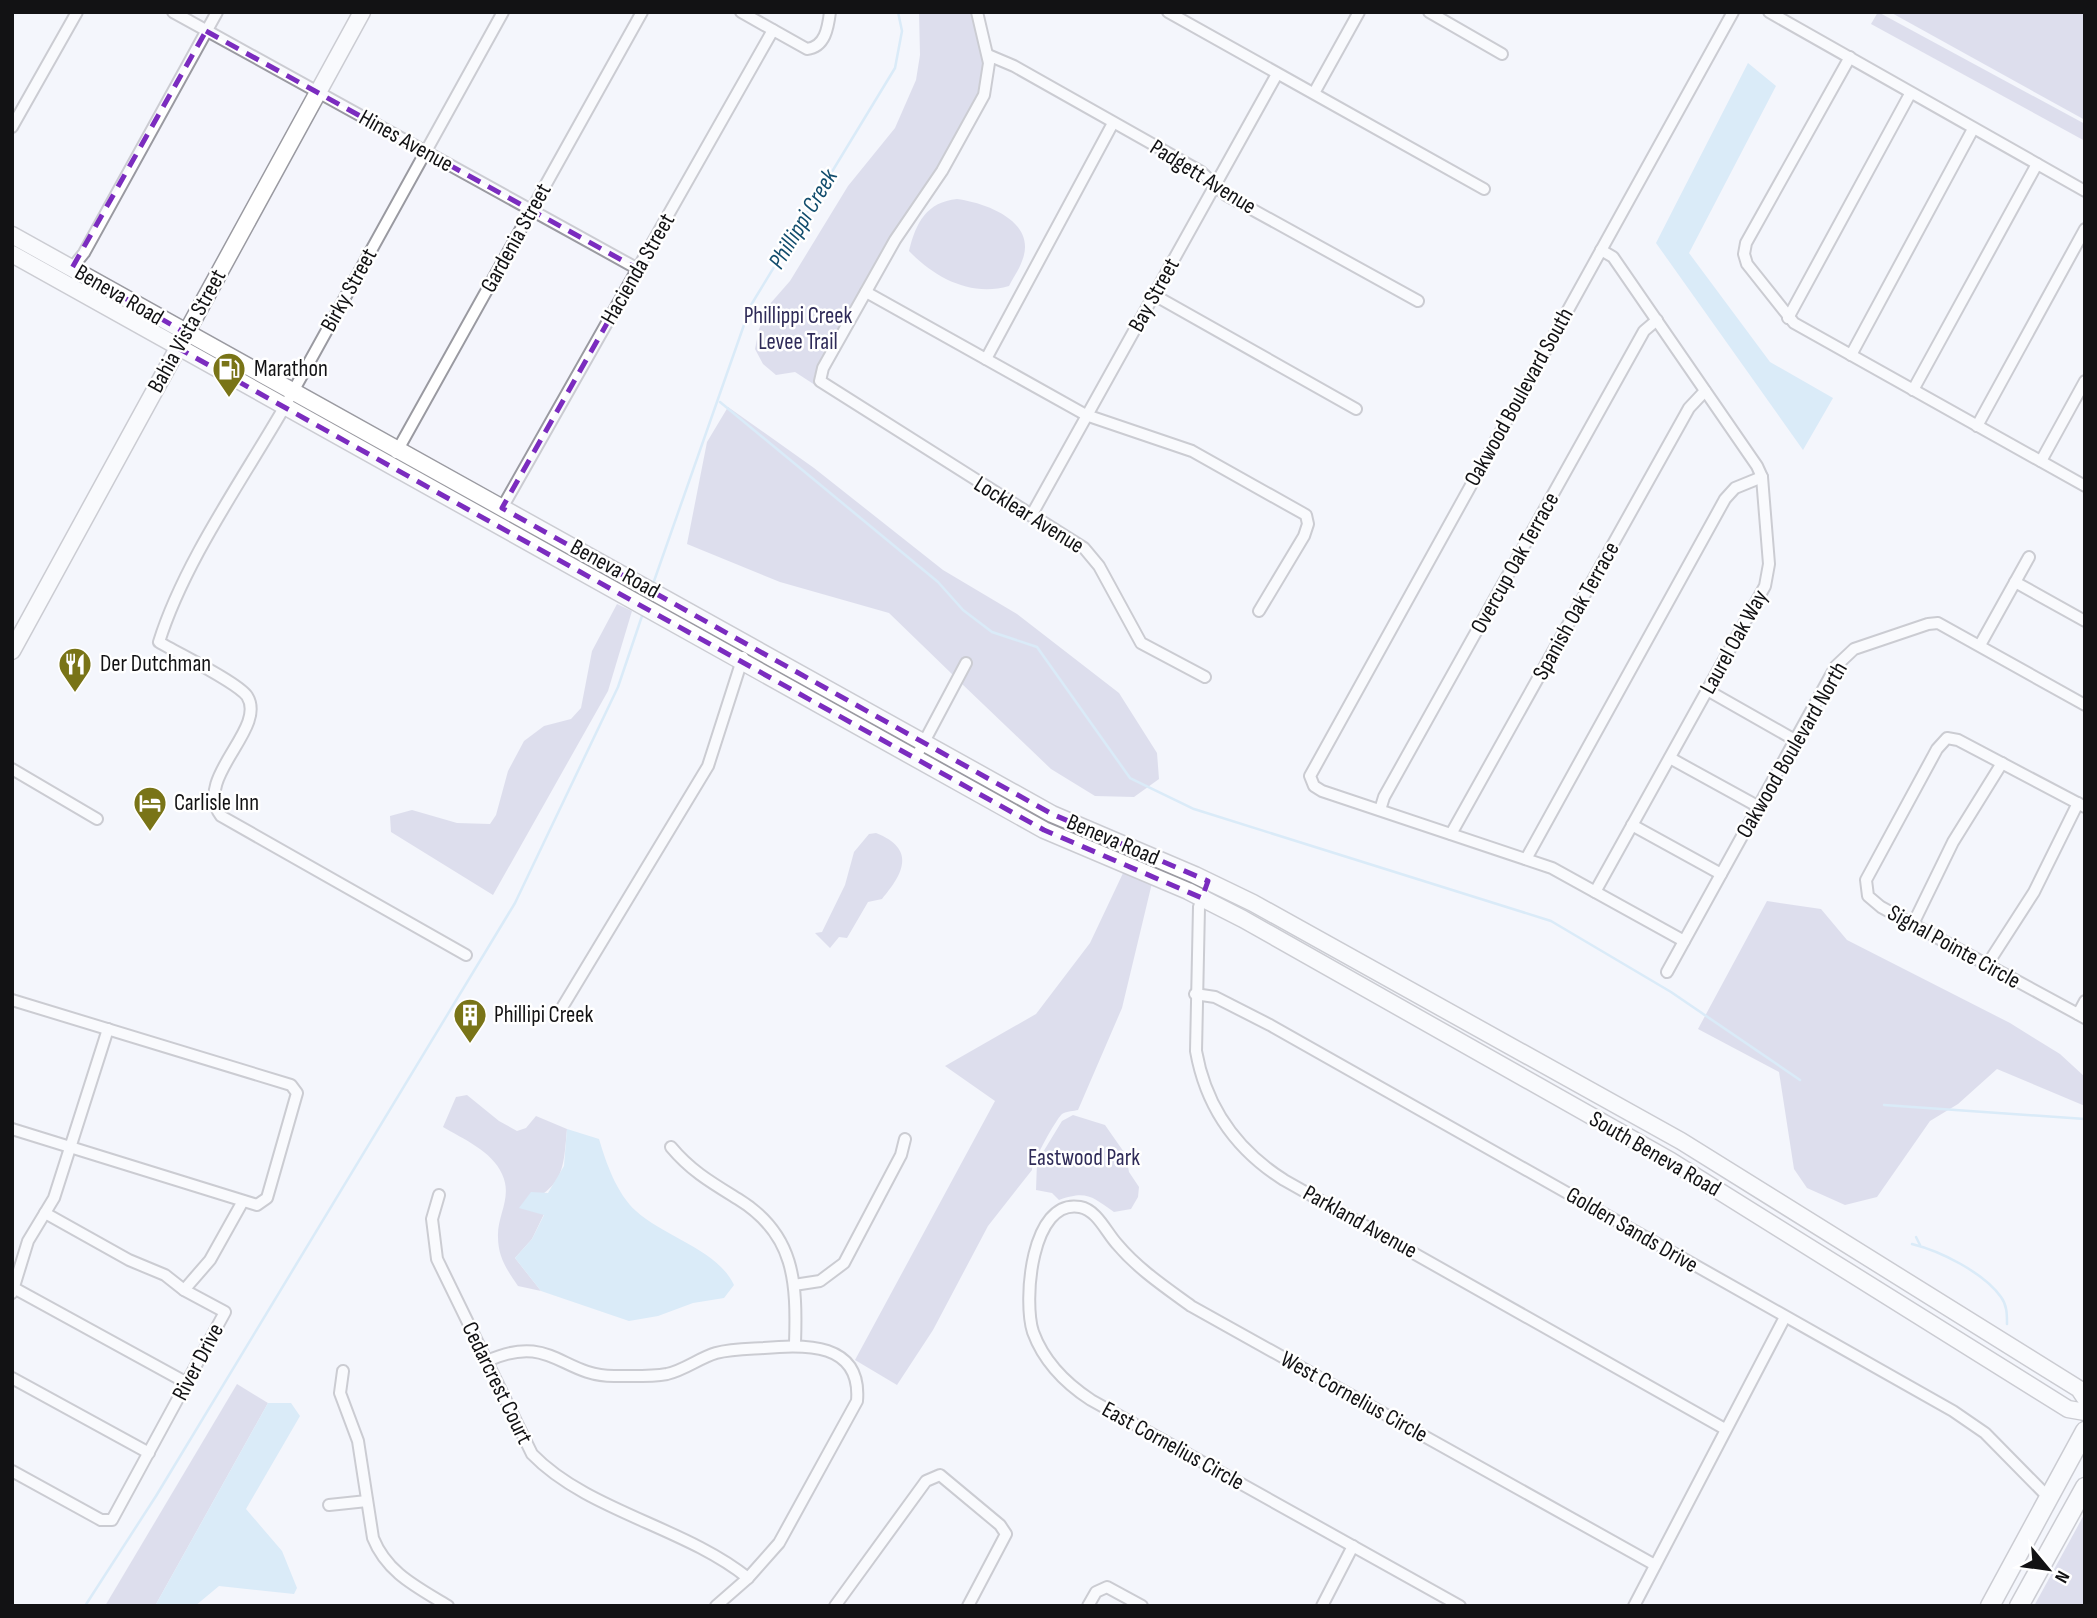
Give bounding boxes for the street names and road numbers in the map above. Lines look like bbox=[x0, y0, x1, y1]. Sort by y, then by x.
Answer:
street label: Hines Avenue bbox=[354, 104, 458, 178]
street label: Padgett Avenue bbox=[1145, 133, 1261, 221]
street label: Gardenia Street bbox=[475, 179, 557, 297]
street label: Hacienda Street bbox=[595, 208, 681, 330]
street label: Birky Street bbox=[315, 243, 383, 337]
street label: Bay Street bbox=[1122, 253, 1186, 337]
street label: Beneva Road bbox=[70, 258, 168, 332]
street label: Bahia Vista Street bbox=[142, 264, 232, 398]
street label: Oakwood Boulevard South bbox=[1458, 303, 1580, 491]
street label: Locklear Avenue bbox=[969, 470, 1089, 560]
street label: Overcup Oak Terrace bbox=[1465, 488, 1565, 638]
street label: Beneva Road bbox=[565, 533, 665, 605]
street label: Spanish Oak Terrace bbox=[1527, 537, 1625, 685]
street label: Laurel Oak Way bbox=[1694, 585, 1774, 699]
street label: Oakwood Boulevard North bbox=[1730, 657, 1854, 843]
street label: Beneva Road bbox=[1063, 808, 1163, 872]
street label: Signal Pointe Circle bbox=[1883, 899, 2025, 995]
street label: South Beneva Road bbox=[1584, 1105, 1726, 1203]
street label: Parkland Avenue bbox=[1298, 1179, 1422, 1265]
street label: Golden Sands Drive bbox=[1561, 1181, 1703, 1279]
street label: Cedarcrest Court bbox=[455, 1317, 539, 1449]
street label: River Drive bbox=[166, 1319, 230, 1405]
street label: West Cornelius Circle bbox=[1276, 1345, 1432, 1449]
street label: East Cornelius Circle bbox=[1097, 1395, 1249, 1497]

